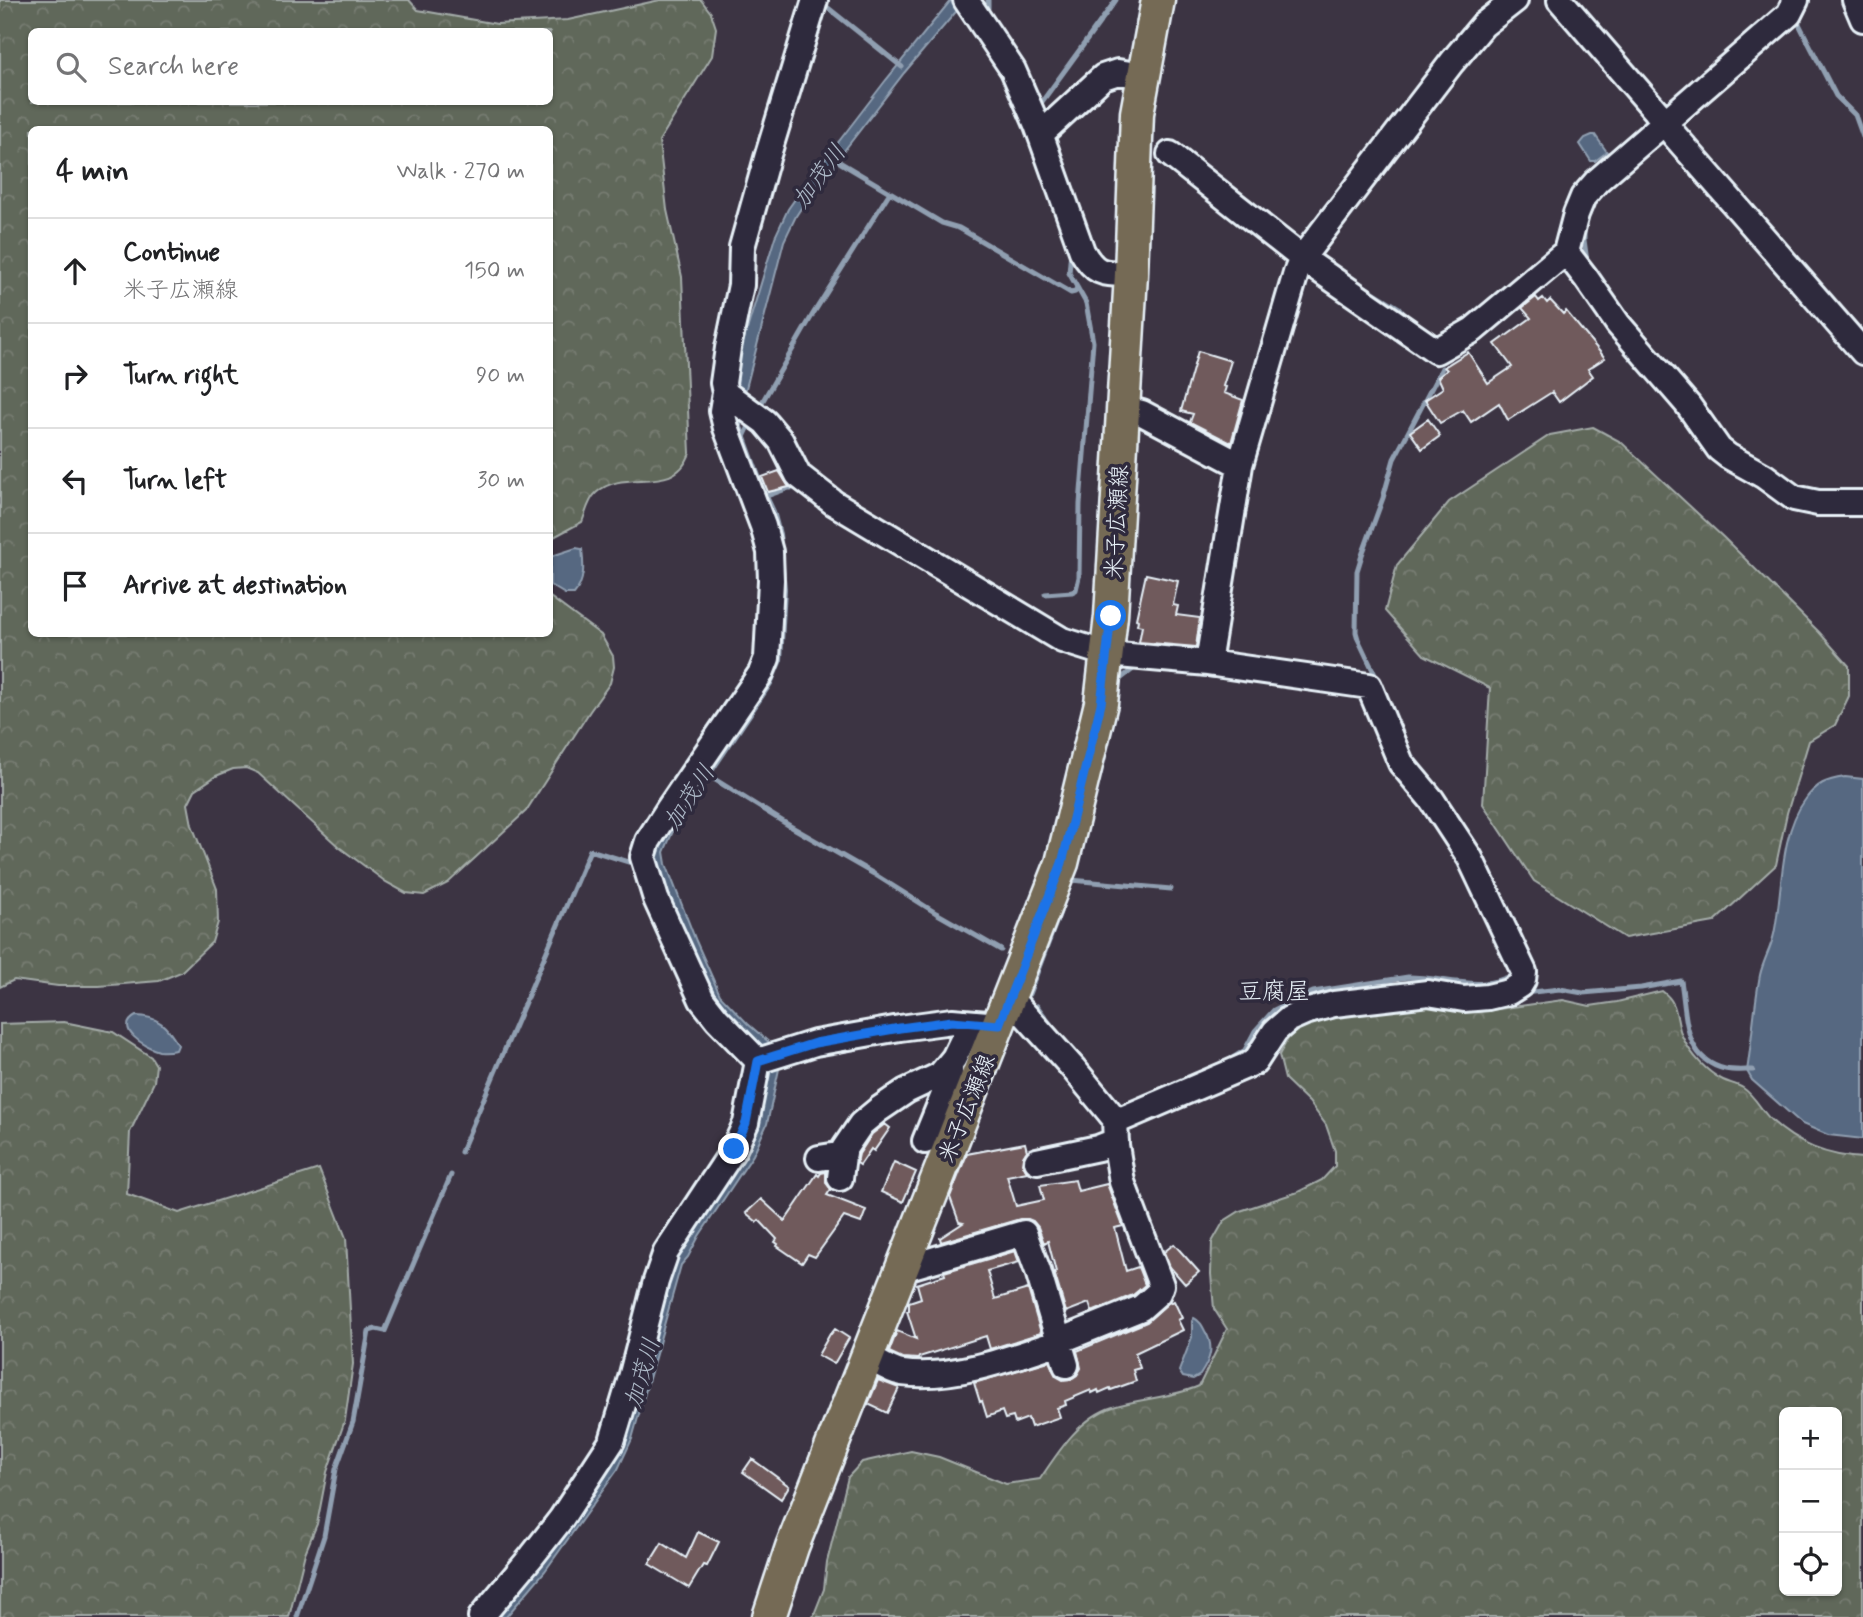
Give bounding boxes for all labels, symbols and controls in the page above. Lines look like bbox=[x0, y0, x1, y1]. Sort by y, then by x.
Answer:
search box bbox=[28, 28, 553, 105]
icon: search bbox=[52, 48, 90, 86]
text: Search here bbox=[108, 50, 239, 84]
water label: 加茂川 bbox=[787, 139, 854, 215]
text: 4 min bbox=[56, 152, 129, 191]
text: Walk · 270 m bbox=[396, 157, 525, 187]
text: Continue bbox=[123, 236, 220, 270]
icon: ahead bbox=[56, 252, 94, 290]
text: 150 m bbox=[464, 256, 525, 286]
text: 米子広瀬線 bbox=[123, 276, 238, 306]
icon: right bbox=[56, 357, 94, 395]
text: Turn right bbox=[123, 359, 239, 393]
text: 90 m bbox=[476, 361, 525, 391]
icon: left bbox=[56, 462, 94, 500]
text: Turn left bbox=[123, 464, 227, 498]
street label: 米子広瀬線 bbox=[1100, 464, 1136, 580]
text: 30 m bbox=[477, 466, 525, 496]
icon: arrive bbox=[56, 567, 94, 605]
text: Arrive at destination bbox=[123, 569, 347, 603]
route start bbox=[1095, 600, 1126, 631]
water label: 加茂川 bbox=[658, 759, 723, 836]
district label: 豆腐屋 bbox=[1238, 977, 1310, 1008]
street label: 米子広瀬線 bbox=[932, 1050, 1003, 1168]
route end bbox=[718, 1133, 749, 1164]
water label: 加茂川 bbox=[619, 1335, 668, 1412]
map controls bbox=[1779, 1407, 1842, 1596]
button: + bbox=[1779, 1407, 1842, 1470]
button: − bbox=[1779, 1470, 1842, 1533]
button: locate bbox=[1779, 1533, 1842, 1596]

